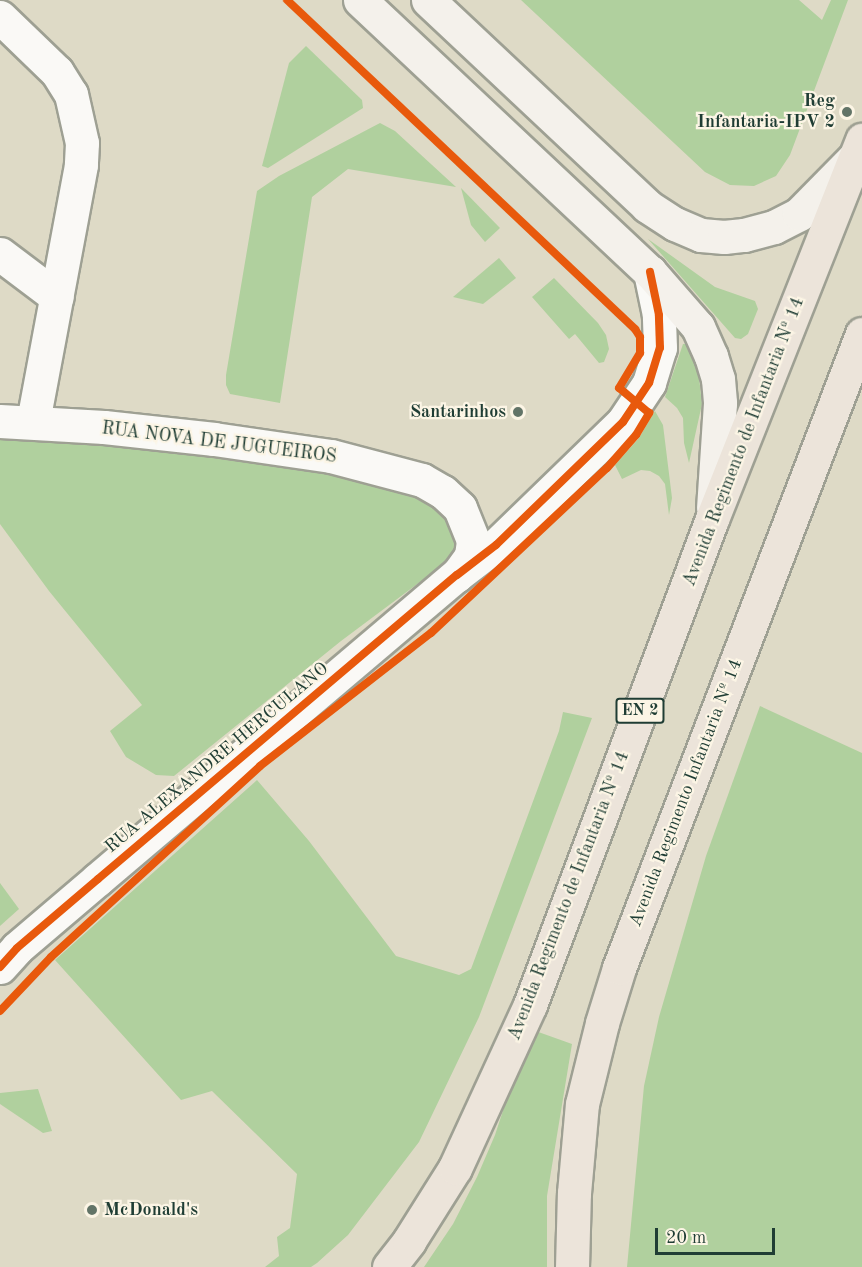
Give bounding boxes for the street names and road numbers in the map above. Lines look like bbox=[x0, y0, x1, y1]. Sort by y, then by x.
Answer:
street label: Avenida Regimento de Infantaria Nº 14 bbox=[679, 294, 809, 590]
street label: RUA NOVA DE JUGUEIROS bbox=[100, 418, 338, 468]
street label: Avenida Regimento Infantaria Nº 14 bbox=[625, 656, 747, 930]
street label: RUA ALEXANDRE HERCULANO bbox=[101, 658, 333, 858]
road number: EN 2 bbox=[614, 698, 666, 724]
street label: Avenida Regimento de Infantaria Nº 14 bbox=[504, 748, 634, 1044]

